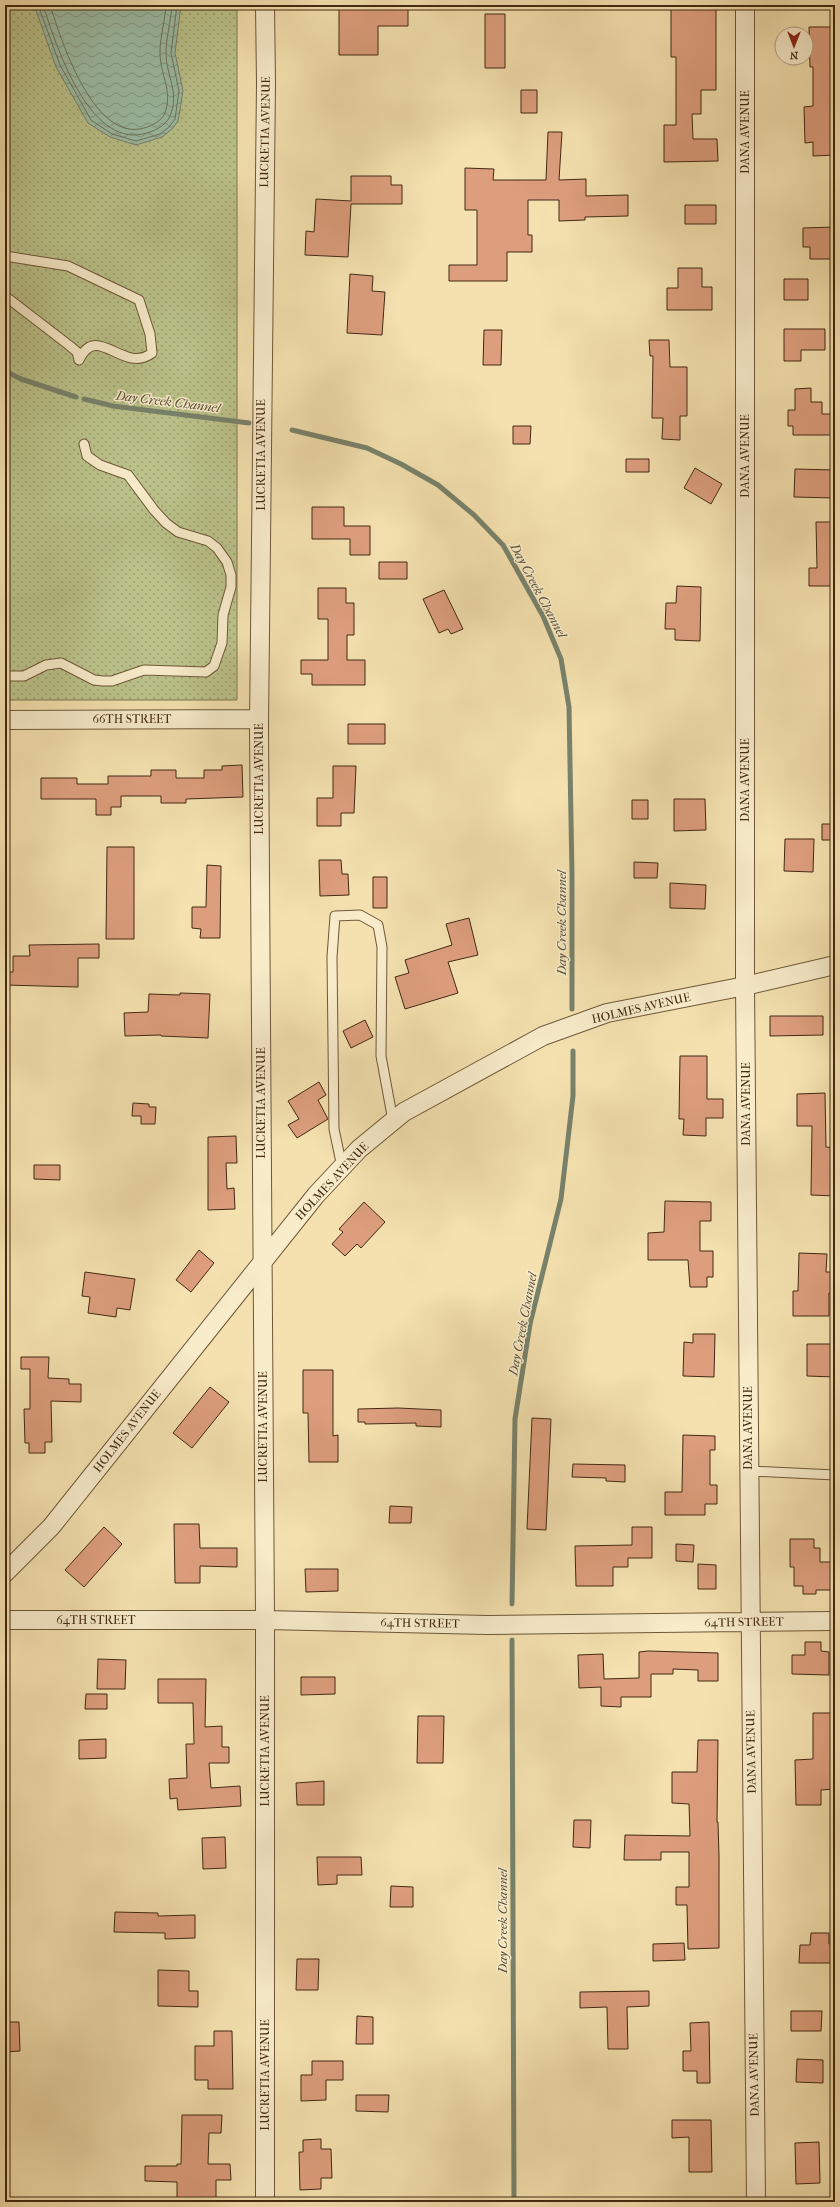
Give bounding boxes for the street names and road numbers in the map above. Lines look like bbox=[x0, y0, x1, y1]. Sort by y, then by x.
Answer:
street label: LUCRETIA AVENUE bbox=[257, 76, 273, 188]
street label: DANA AVENUE bbox=[738, 90, 752, 174]
street label: LUCRETIA AVENUE bbox=[254, 399, 268, 511]
street label: DANA AVENUE bbox=[738, 414, 752, 498]
street label: 66TH STREET bbox=[93, 712, 172, 726]
street label: LUCRETIA AVENUE bbox=[252, 723, 266, 835]
street label: DANA AVENUE bbox=[738, 738, 752, 822]
street label: HOLMES AVENUE bbox=[590, 990, 692, 1026]
street label: LUCRETIA AVENUE bbox=[254, 1047, 268, 1159]
street label: DANA AVENUE bbox=[739, 1062, 753, 1146]
street label: HOLMES AVENUE bbox=[292, 1139, 372, 1223]
street label: LUCRETIA AVENUE bbox=[256, 1371, 270, 1483]
street label: DANA AVENUE bbox=[741, 1386, 755, 1470]
street label: HOLMES AVENUE bbox=[90, 1387, 164, 1475]
street label: 64TH STREET bbox=[56, 1613, 137, 1627]
street label: 64TH STREET bbox=[704, 1614, 785, 1630]
street label: 64TH STREET bbox=[380, 1615, 461, 1631]
street label: LUCRETIA AVENUE bbox=[258, 1695, 272, 1807]
street label: DANA AVENUE bbox=[743, 1710, 759, 1794]
street label: LUCRETIA AVENUE bbox=[258, 2019, 272, 2131]
street label: DANA AVENUE bbox=[746, 2033, 762, 2117]

